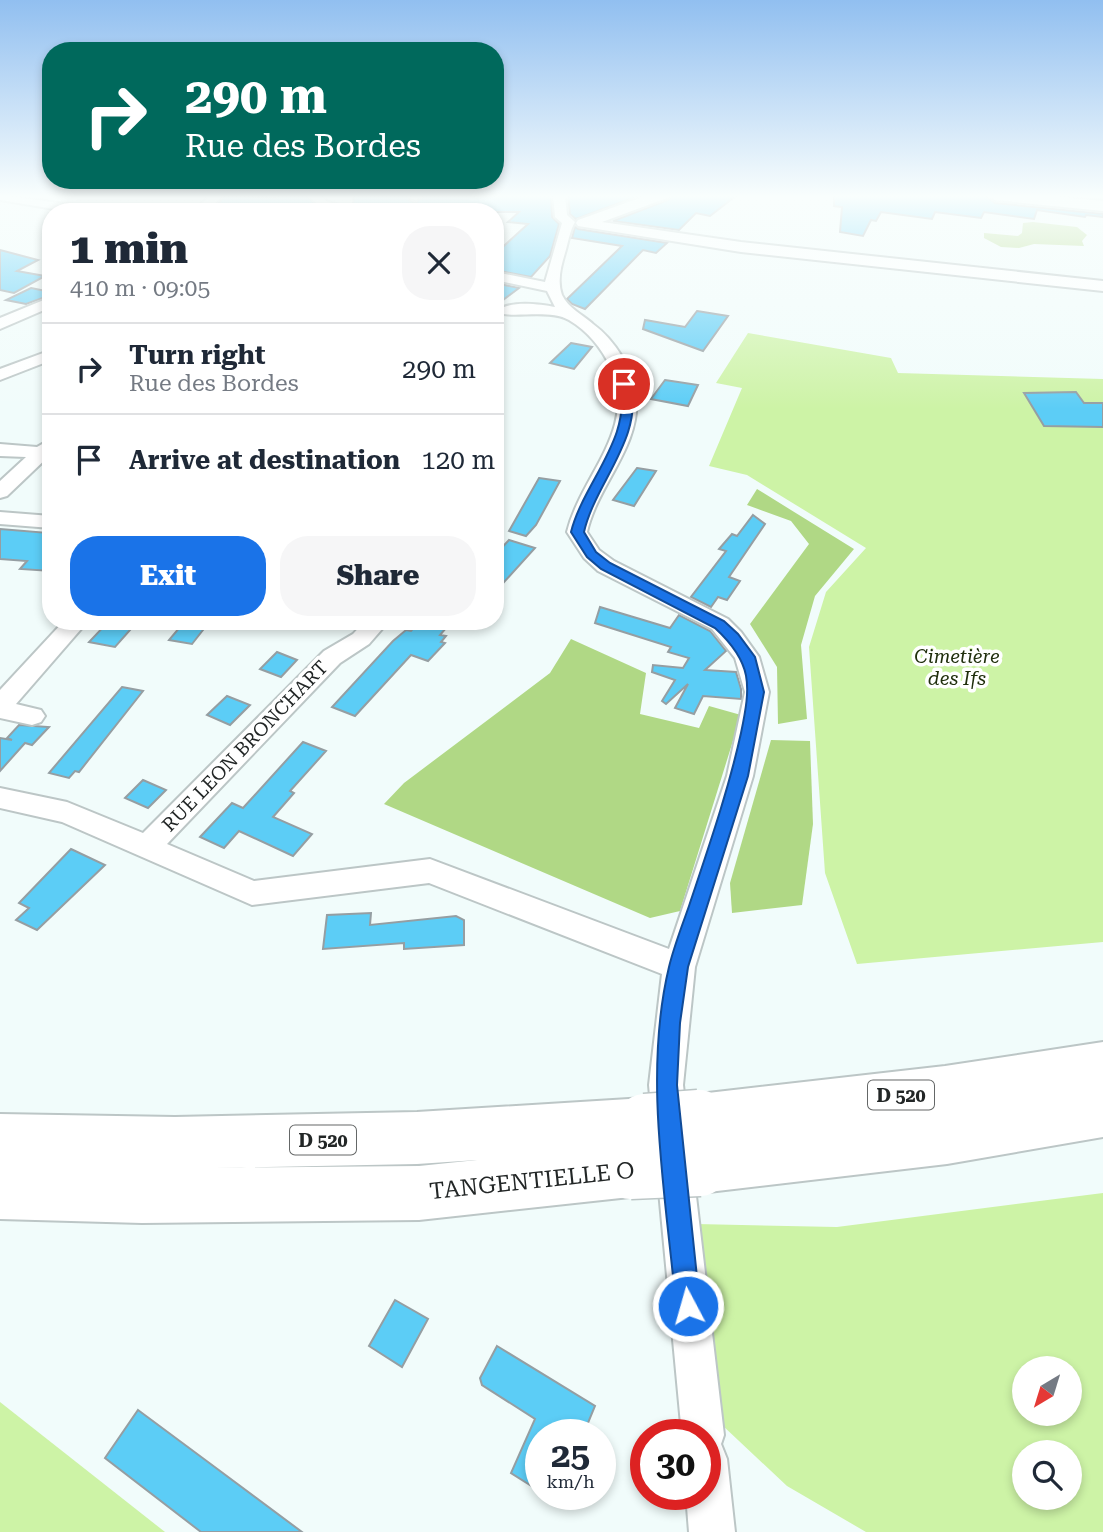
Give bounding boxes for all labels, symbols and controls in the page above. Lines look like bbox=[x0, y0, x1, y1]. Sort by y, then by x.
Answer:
text: 290 m bbox=[185, 68, 327, 125]
icon: right bbox=[70, 70, 161, 161]
text: Rue des Bordes bbox=[185, 127, 421, 165]
text: 1 min bbox=[70, 224, 188, 273]
button: close bbox=[402, 226, 476, 300]
text: 410 m · 09:05 bbox=[70, 275, 210, 302]
text: Turn right bbox=[129, 340, 265, 370]
icon: right bbox=[70, 350, 108, 388]
text: 290 m bbox=[402, 354, 476, 384]
pin bbox=[594, 354, 654, 414]
icon: arrive bbox=[605, 365, 643, 403]
text: Rue des Bordes bbox=[129, 370, 299, 397]
icon: arrive bbox=[70, 441, 108, 479]
text: Arrive at destination bbox=[129, 445, 400, 475]
text: 120 m bbox=[421, 445, 495, 475]
button: Exit bbox=[70, 536, 266, 616]
button: Share bbox=[280, 536, 476, 616]
park label: Cimetière des Ifs bbox=[914, 645, 1000, 690]
street label: RUE LEON BRONCHART bbox=[157, 656, 333, 836]
road number: D 520 bbox=[868, 1080, 934, 1110]
road number: D 520 bbox=[290, 1126, 356, 1154]
street label: TANGENTIELLE O bbox=[428, 1157, 636, 1205]
position arrow bbox=[651, 1269, 725, 1343]
north arrow bbox=[1012, 1356, 1082, 1426]
map controls bbox=[1012, 1356, 1082, 1510]
speed limit sign: 30 bbox=[630, 1419, 721, 1510]
text: 25 bbox=[551, 1435, 590, 1476]
button: search bbox=[1012, 1440, 1082, 1510]
text: km/h bbox=[546, 1471, 595, 1492]

